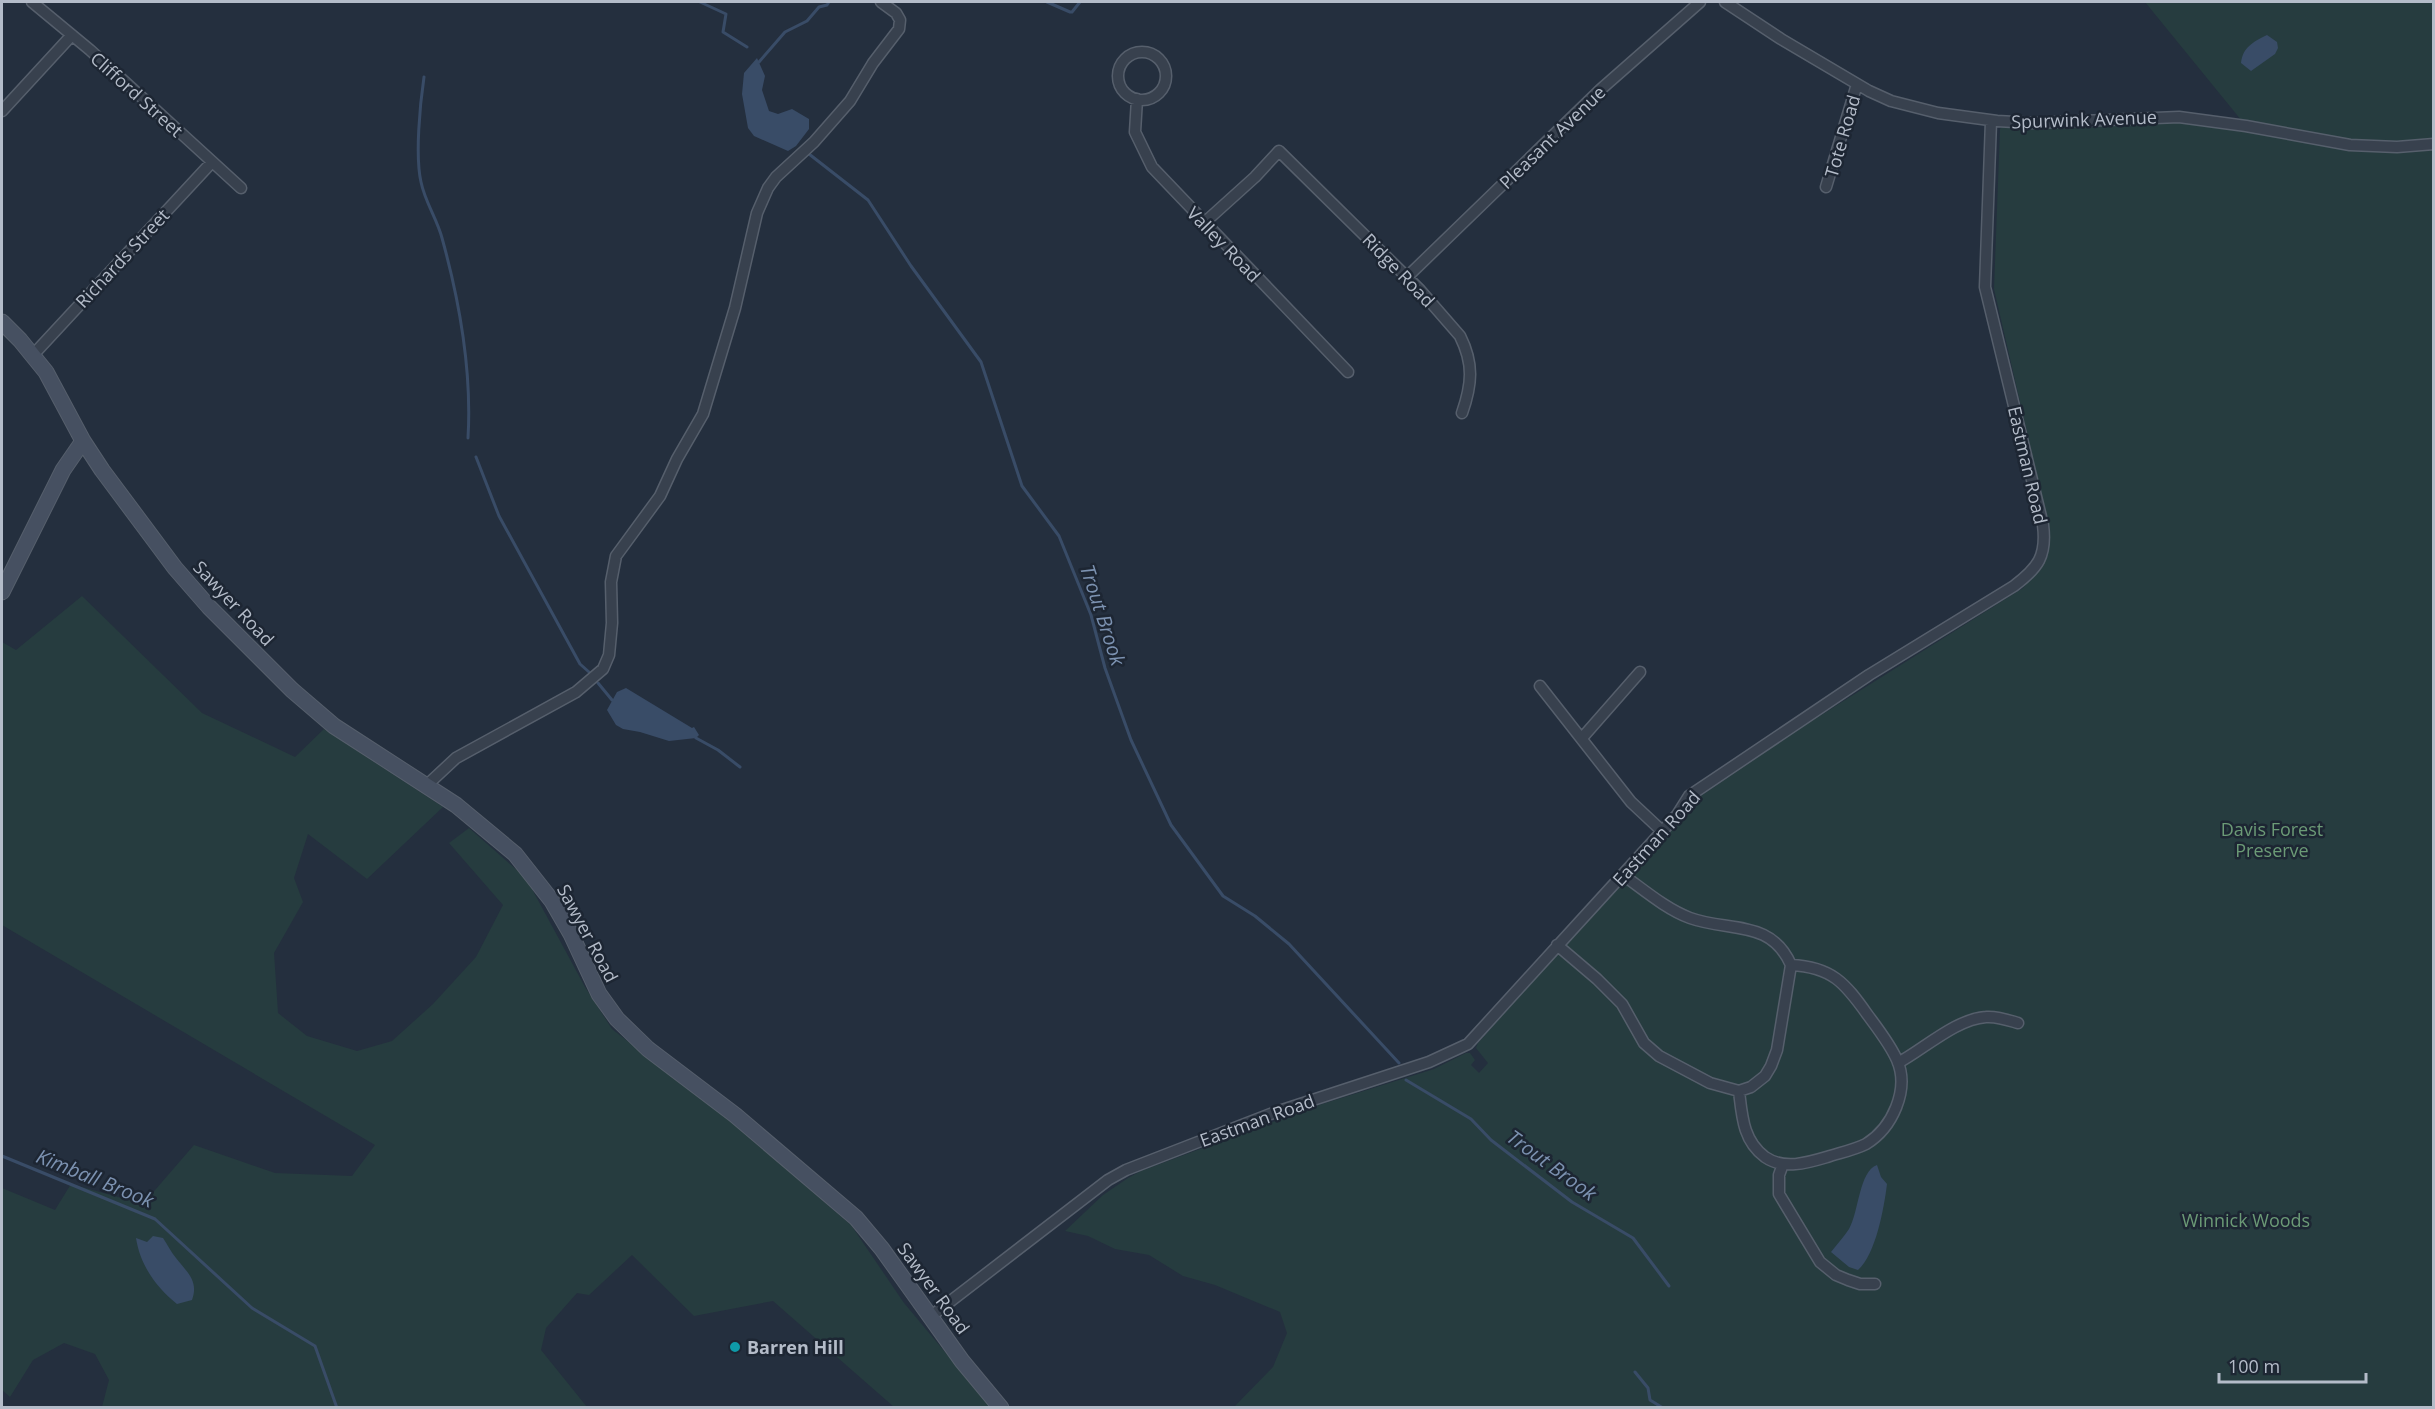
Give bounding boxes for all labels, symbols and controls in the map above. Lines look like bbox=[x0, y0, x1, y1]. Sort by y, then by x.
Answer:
street label: Clifford Street bbox=[86, 46, 188, 142]
street label: Pleasant Avenue bbox=[1494, 80, 1610, 194]
street label: Tote Road bbox=[1819, 92, 1865, 180]
street label: Spurwink Avenue bbox=[2011, 104, 2157, 134]
street label: Valley Road bbox=[1182, 201, 1266, 287]
street label: Richards Street bbox=[70, 203, 174, 313]
street label: Ridge Road bbox=[1358, 228, 1440, 312]
street label: Eastman Road bbox=[2003, 404, 2053, 526]
street label: Sawyer Road bbox=[188, 555, 280, 651]
water label: Trout Brook bbox=[1074, 561, 1132, 670]
street label: Eastman Road bbox=[1607, 785, 1705, 891]
park label: Davis Forest Preserve bbox=[2221, 817, 2323, 862]
street label: Sawyer Road bbox=[552, 880, 624, 986]
street label: Eastman Road bbox=[1196, 1088, 1318, 1152]
water label: Trout Brook bbox=[1502, 1123, 1603, 1207]
water label: Kimball Brook bbox=[32, 1142, 159, 1214]
park label: Winnick Woods bbox=[2182, 1208, 2310, 1232]
street label: Sawyer Road bbox=[893, 1237, 975, 1339]
place label: Barren Hill bbox=[747, 1335, 844, 1359]
marker: Barren Hill bbox=[728, 1340, 742, 1354]
scale bar bbox=[2219, 1346, 2366, 1384]
text: 100 m bbox=[2228, 1354, 2280, 1378]

